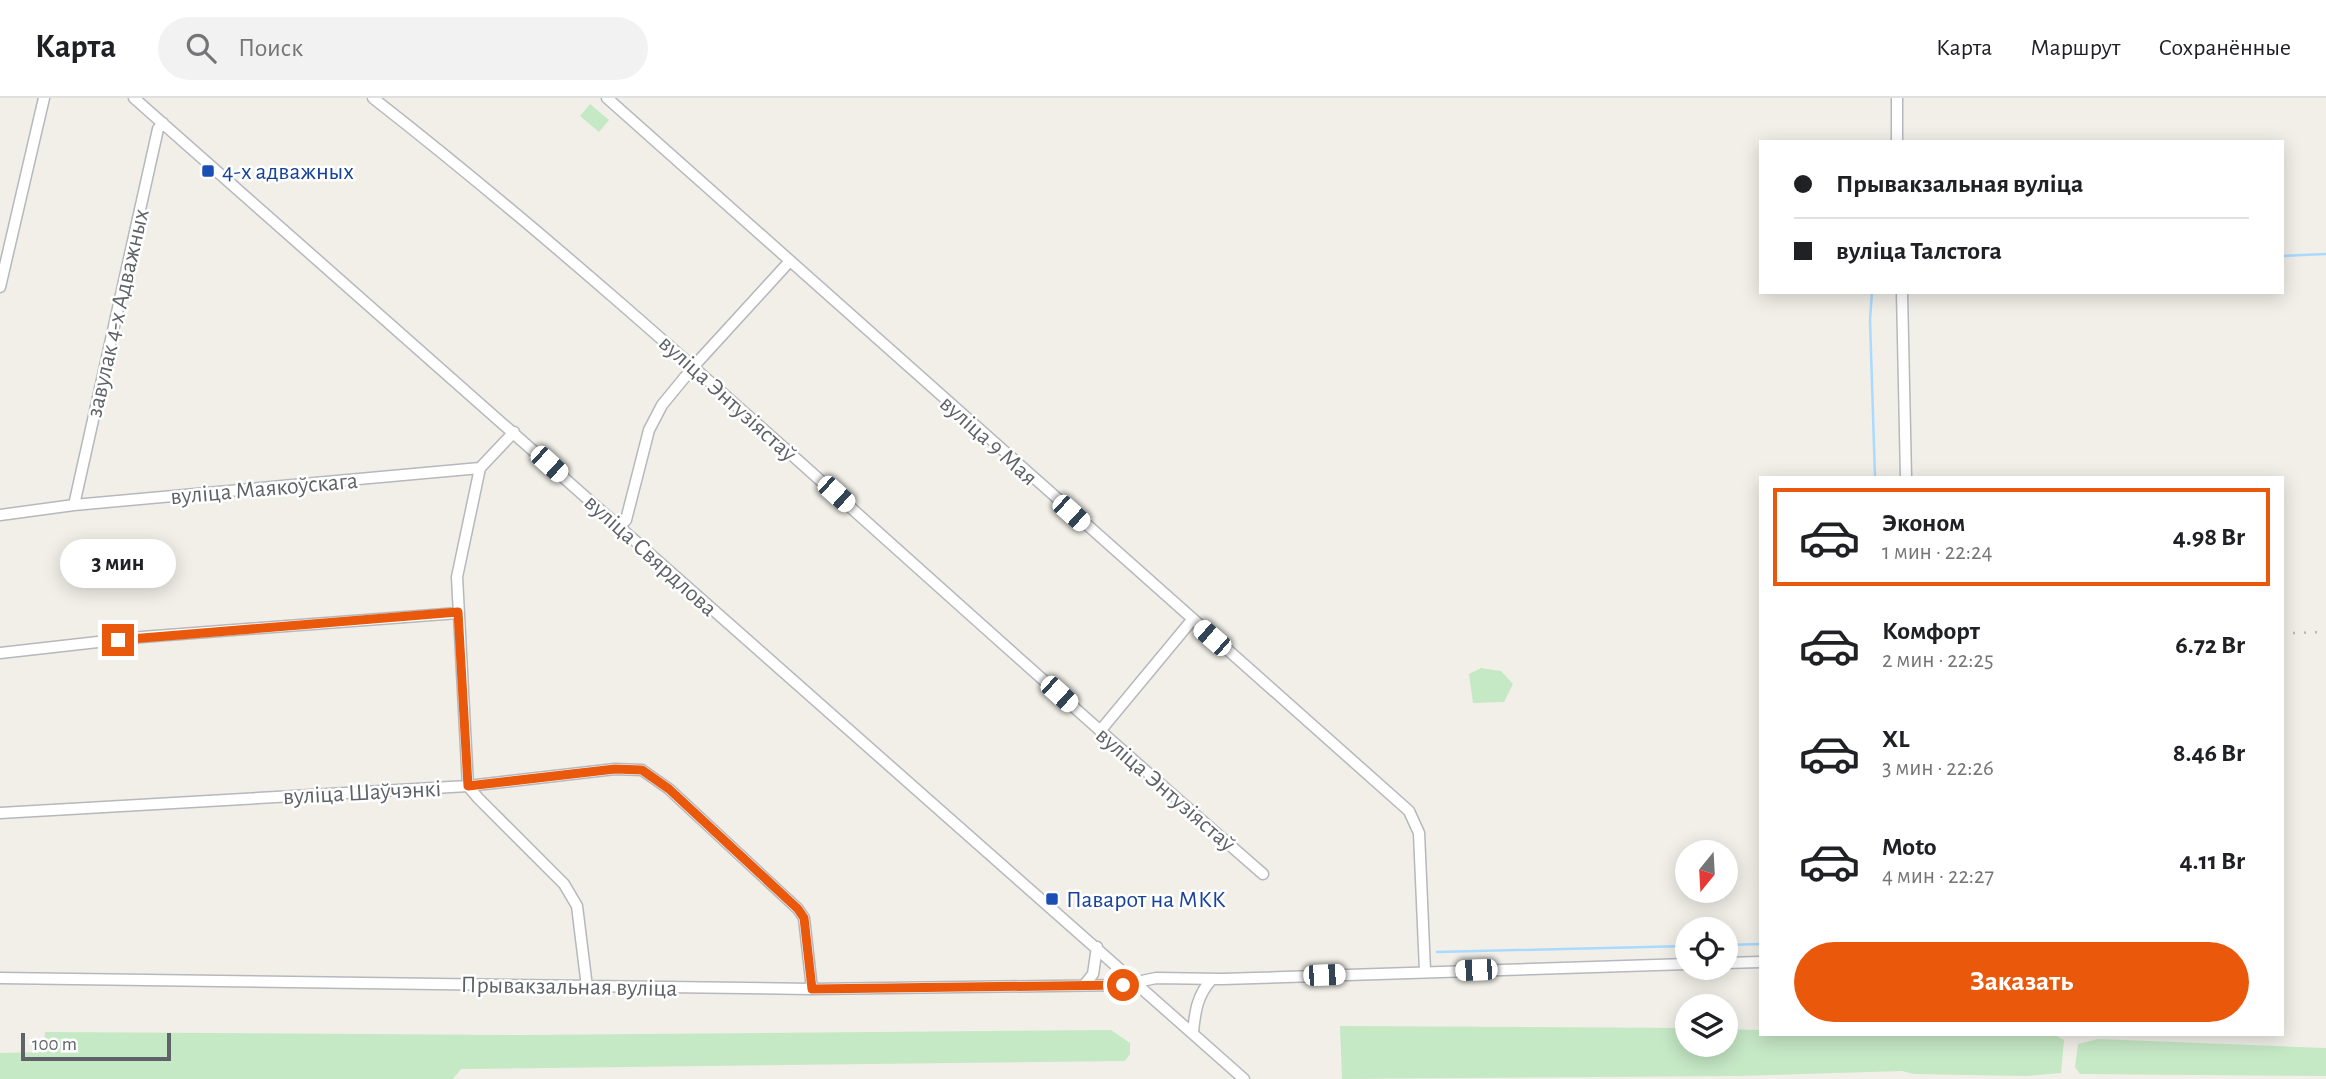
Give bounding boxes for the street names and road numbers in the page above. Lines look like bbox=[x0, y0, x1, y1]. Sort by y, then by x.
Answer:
street label: завулак 4-х Адважных bbox=[82, 206, 154, 420]
street label: вуліца Энтузіястаў bbox=[654, 331, 801, 467]
street label: вуліца 9 Мая bbox=[935, 391, 1042, 490]
street label: вуліца Маякоўскага bbox=[169, 469, 359, 509]
street label: вуліца Свярдлова bbox=[579, 490, 721, 621]
street label: вуліца Энтузіястаў bbox=[1091, 723, 1240, 857]
street label: вуліца Шаўчэнкі bbox=[282, 777, 442, 809]
street label: Прывакзальная вуліца bbox=[460, 973, 678, 1001]

